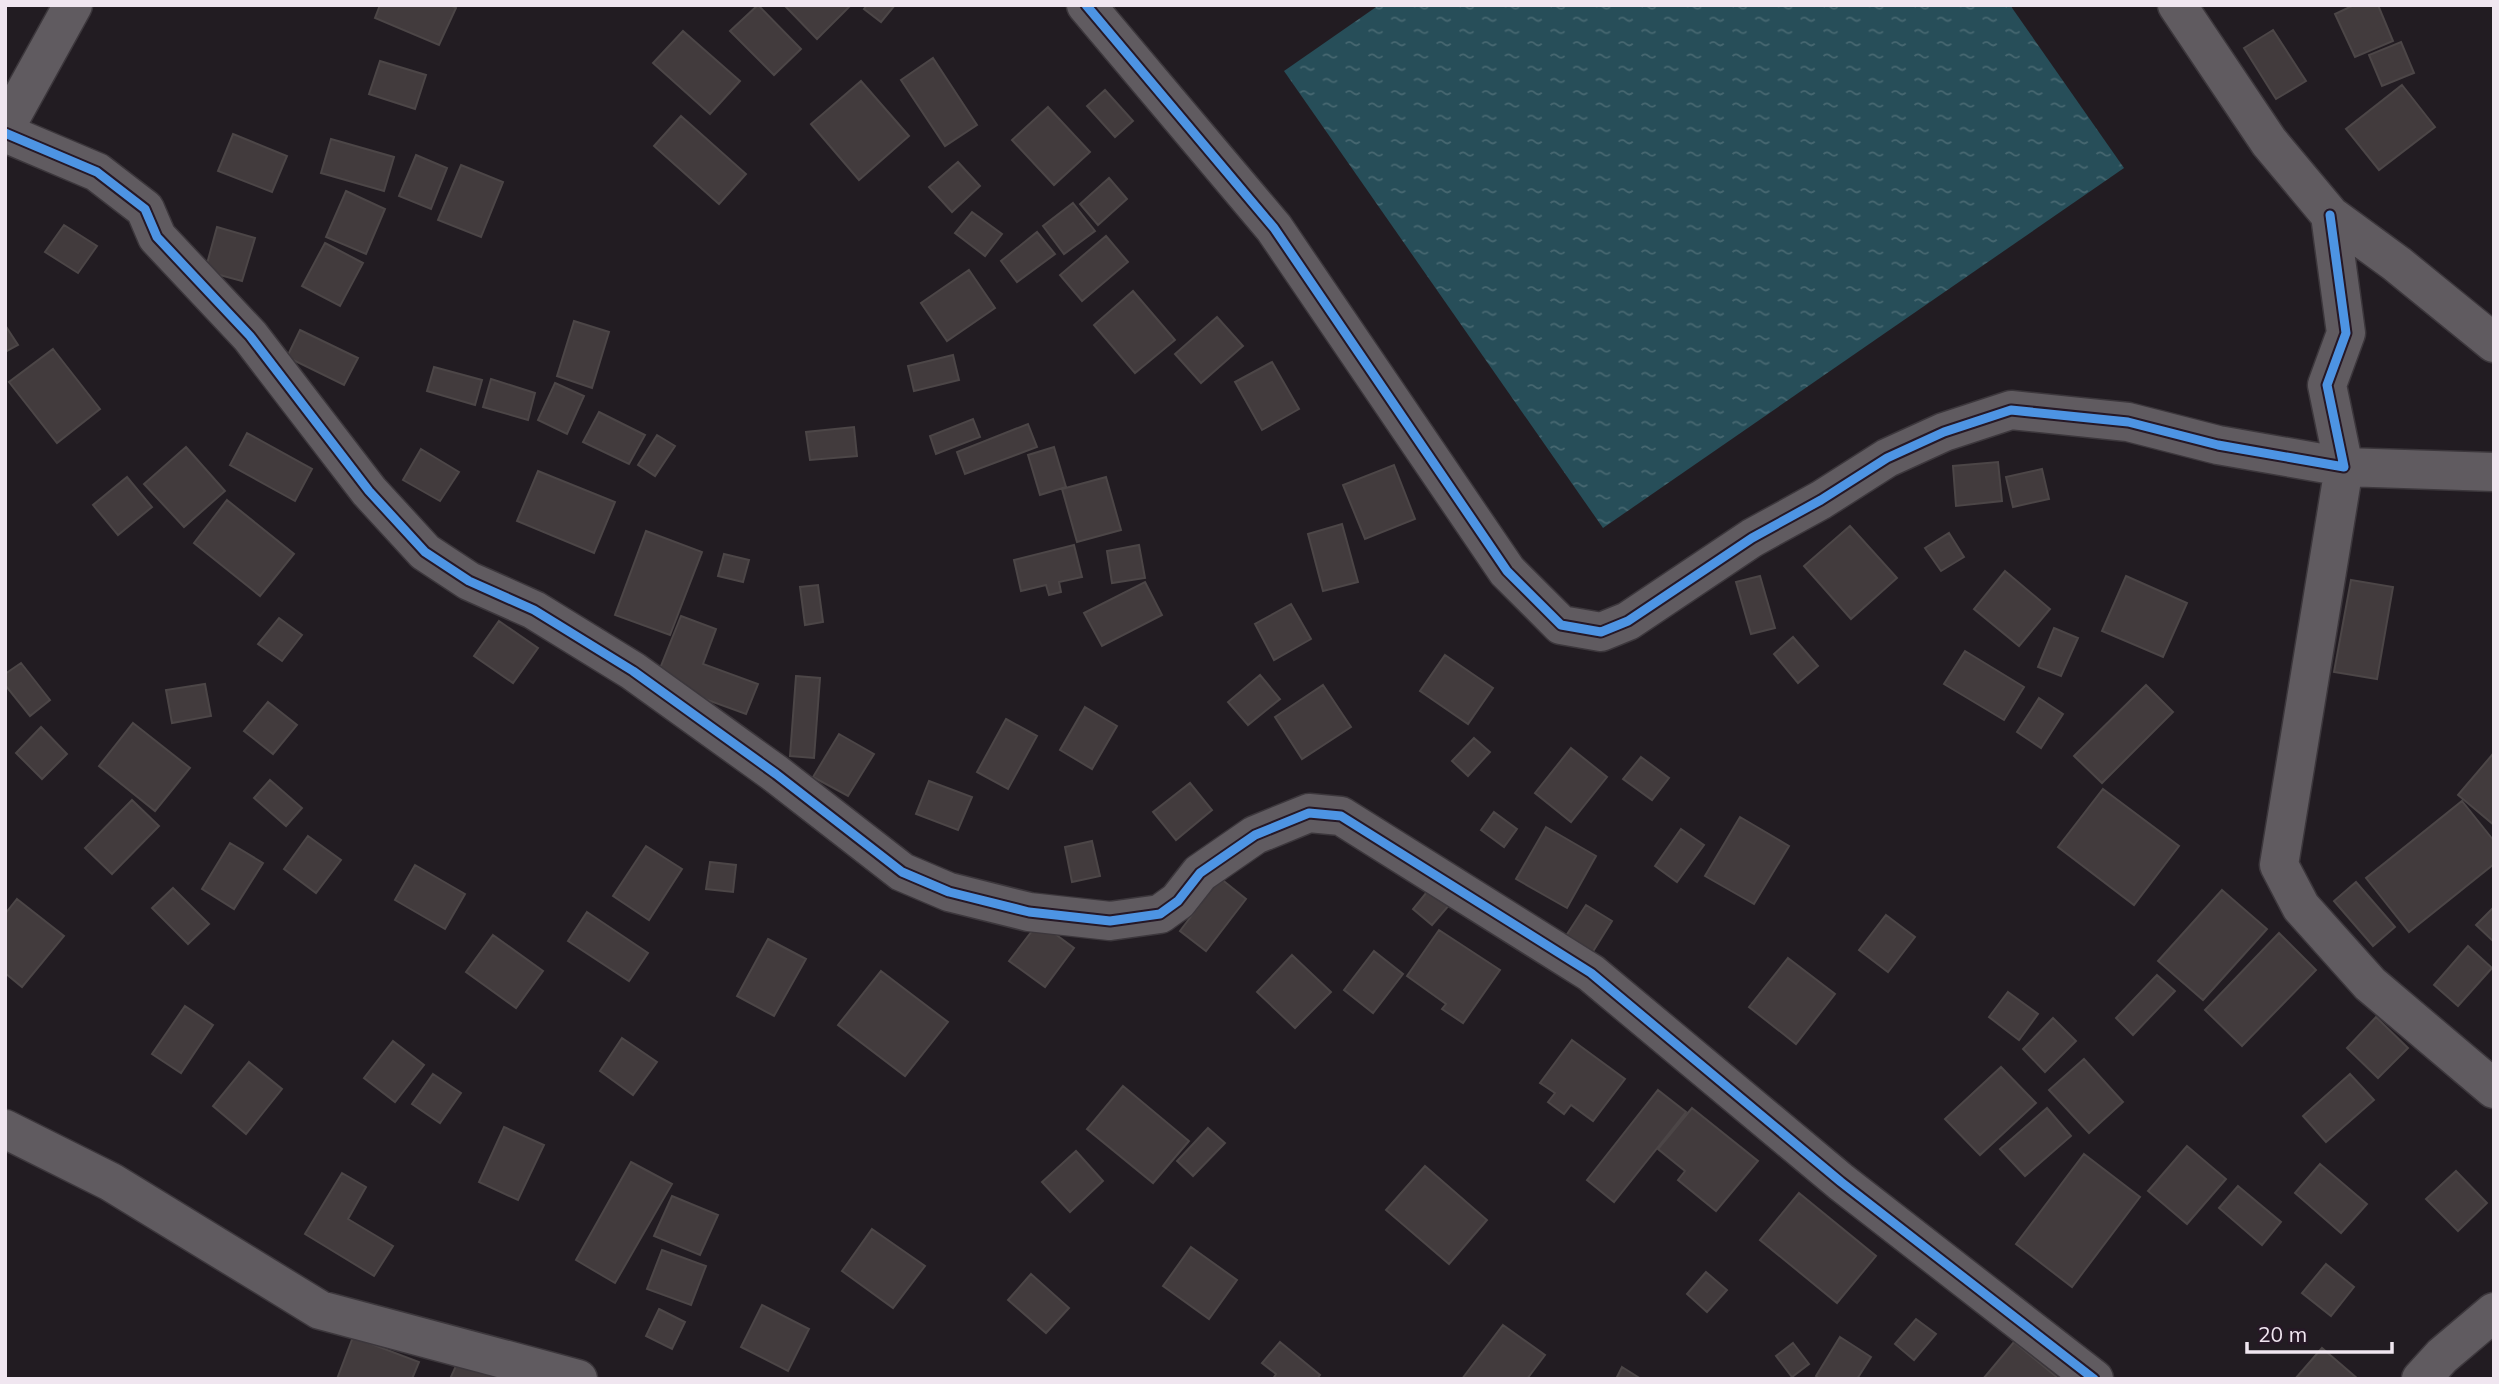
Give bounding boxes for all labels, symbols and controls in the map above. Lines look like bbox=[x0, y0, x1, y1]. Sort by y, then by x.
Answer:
scale bar bbox=[2247, 1310, 2392, 1354]
text: 20 m bbox=[2258, 1321, 2307, 1347]

